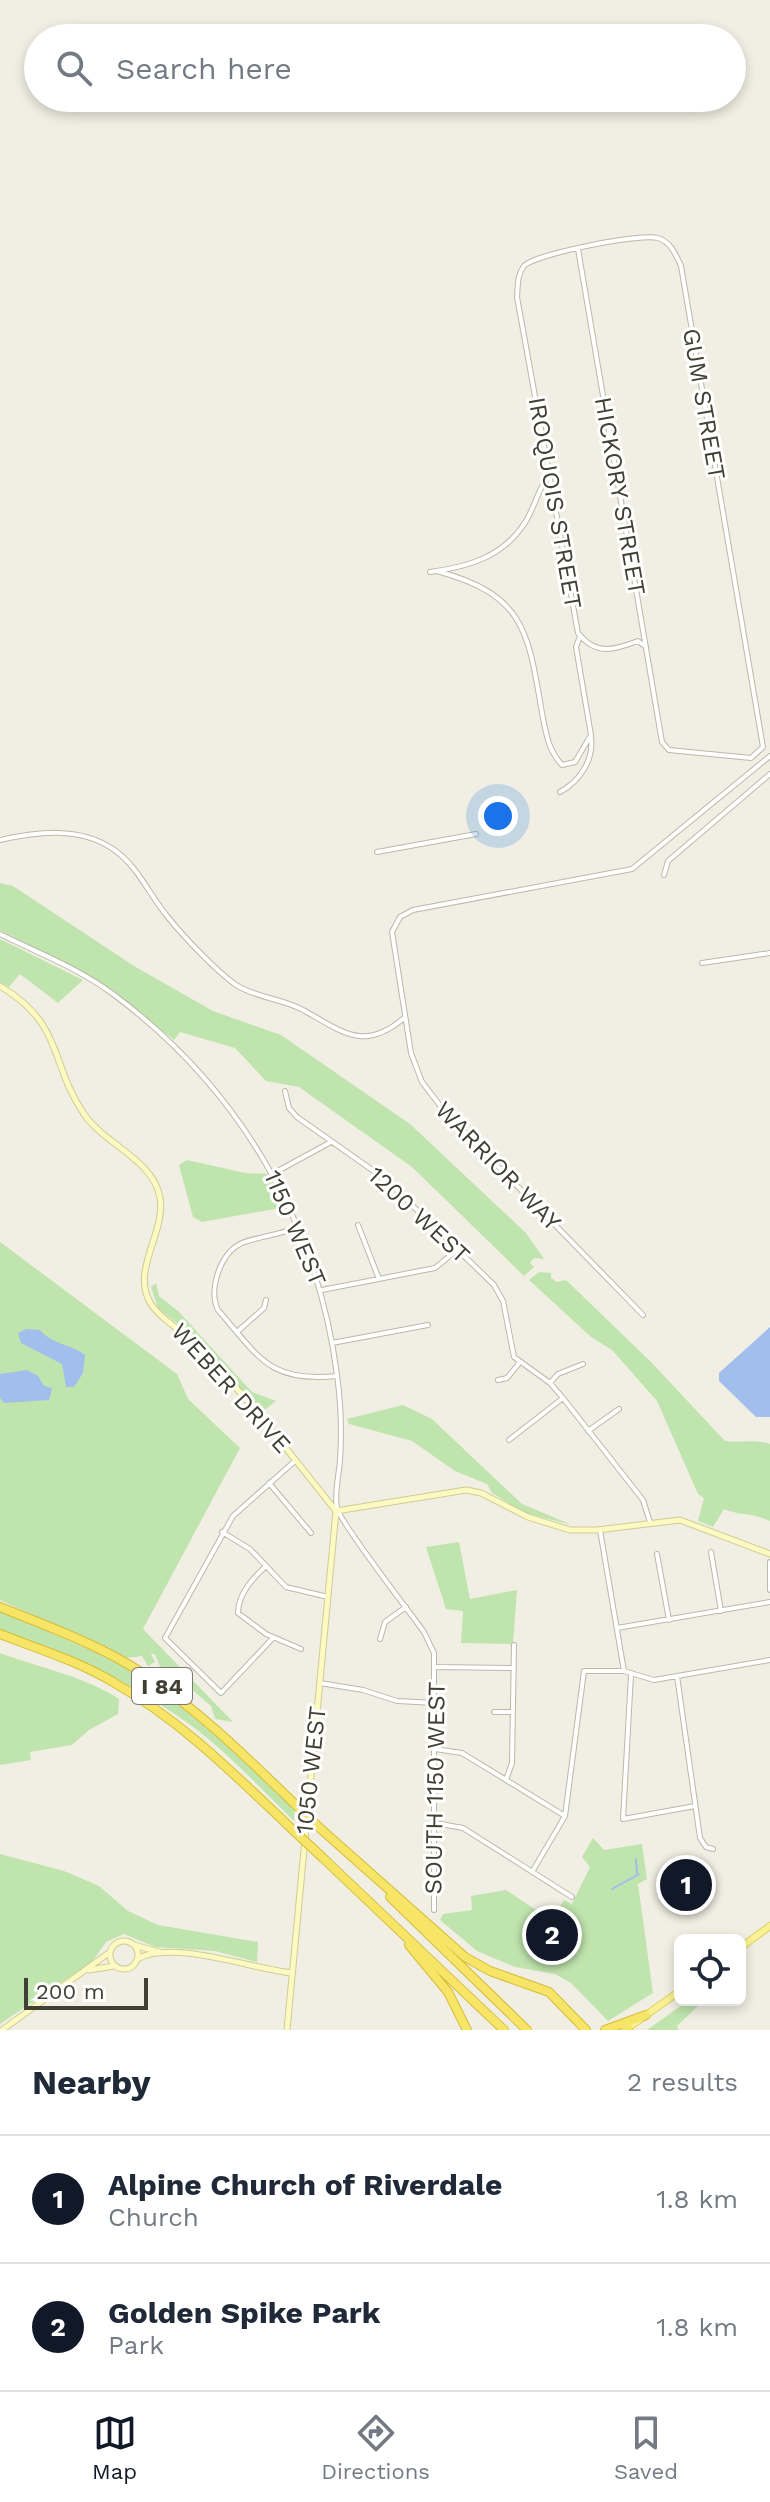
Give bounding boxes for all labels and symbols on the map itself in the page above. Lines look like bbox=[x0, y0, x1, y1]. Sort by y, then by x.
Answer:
street label: GUM STREET bbox=[677, 326, 731, 482]
street label: IROQUOIS STREET bbox=[523, 395, 587, 611]
street label: HICKORY STREET bbox=[589, 395, 651, 597]
your location bbox=[478, 796, 518, 836]
street label: WARRIOR WAY bbox=[429, 1096, 567, 1237]
street label: 1200 WEST bbox=[363, 1161, 475, 1269]
street label: 1150 WEST bbox=[258, 1166, 332, 1290]
street label: WEBER DRIVE bbox=[165, 1317, 297, 1459]
road number: I 84 bbox=[132, 1668, 192, 1704]
street label: SOUTH 1150 WEST bbox=[419, 1681, 451, 1895]
street label: 1050 WEST bbox=[290, 1705, 332, 1835]
pin: 1 bbox=[660, 1855, 712, 1915]
pin: 2 bbox=[526, 1905, 578, 1965]
scale bar bbox=[24, 1974, 148, 2010]

